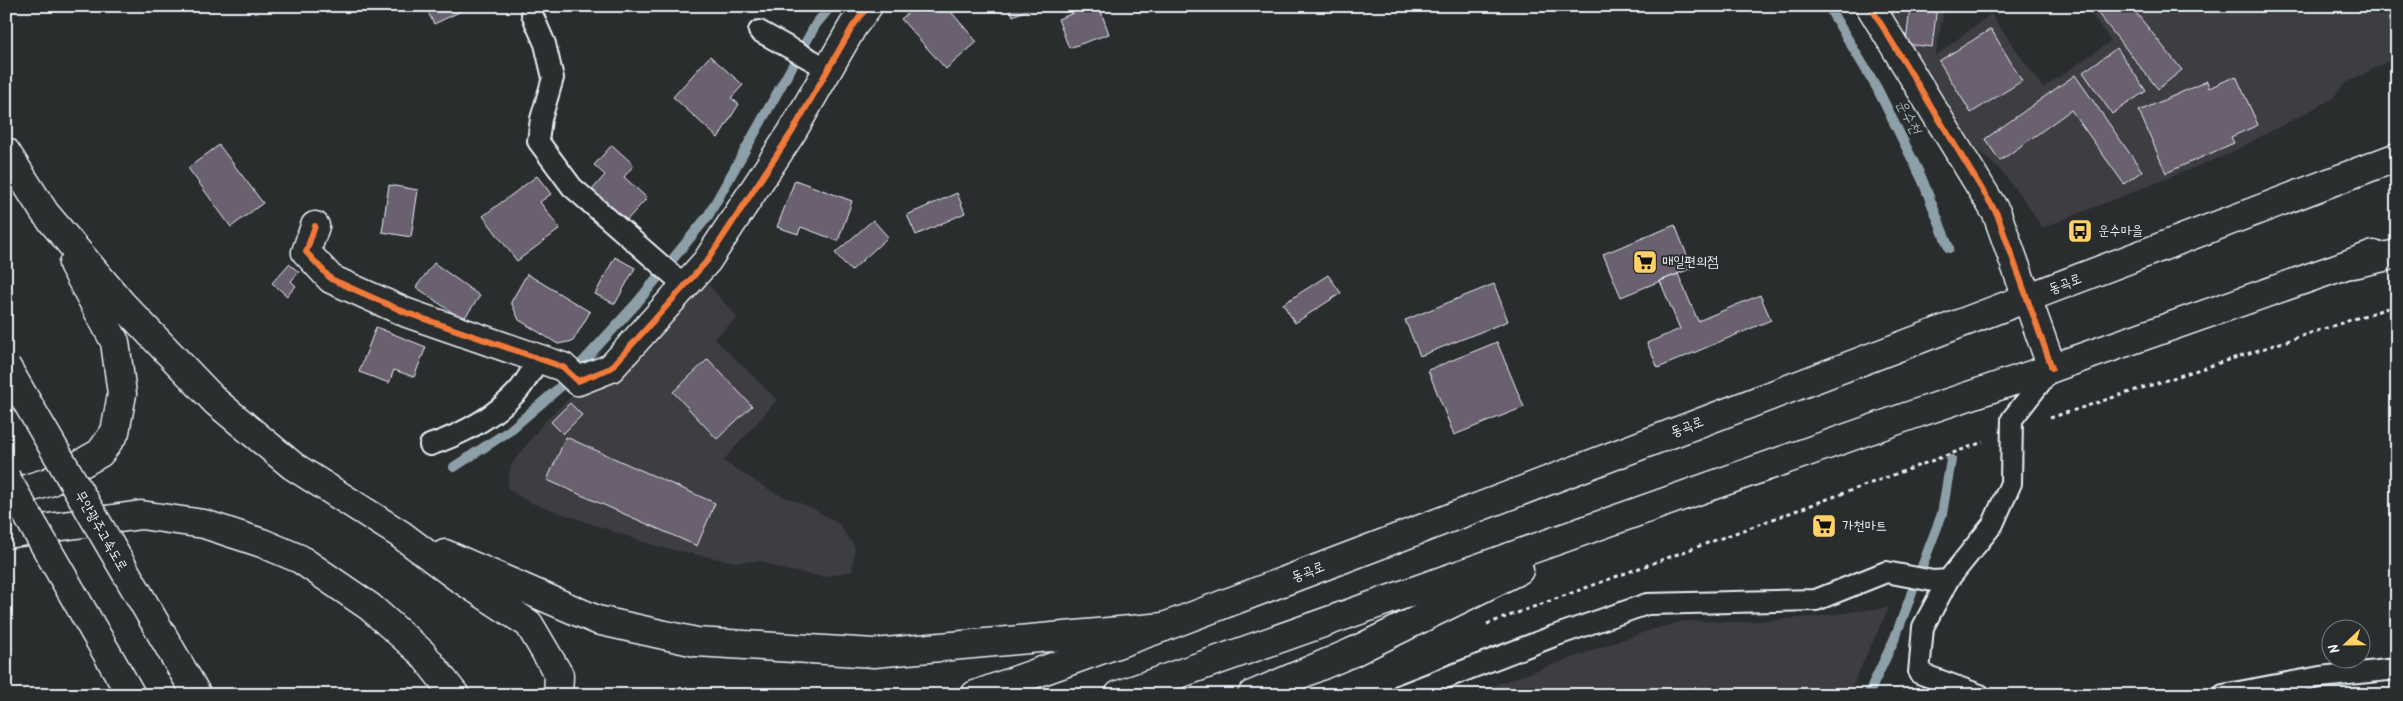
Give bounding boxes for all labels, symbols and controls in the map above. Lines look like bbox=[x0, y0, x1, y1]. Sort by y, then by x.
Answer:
water label: 운수천 bbox=[1889, 95, 1928, 140]
bus stop icon: 운수마을 bbox=[2067, 218, 2093, 244]
place label: 운수마을 bbox=[2098, 220, 2143, 242]
supermarket icon: 매일편의점 bbox=[1632, 249, 1658, 275]
place label: 매일편의점 bbox=[1662, 251, 1718, 273]
street label: 동곡로 bbox=[2045, 268, 2085, 300]
street label: 동곡로 bbox=[1667, 411, 1707, 443]
street label: 무안광주고속도로 bbox=[69, 486, 133, 576]
supermarket icon: 가천마트 bbox=[1811, 513, 1837, 539]
place label: 가천마트 bbox=[1842, 515, 1887, 537]
street label: 동곡로 bbox=[1288, 556, 1328, 588]
north arrow bbox=[2320, 618, 2370, 668]
text: N bbox=[2323, 640, 2347, 657]

